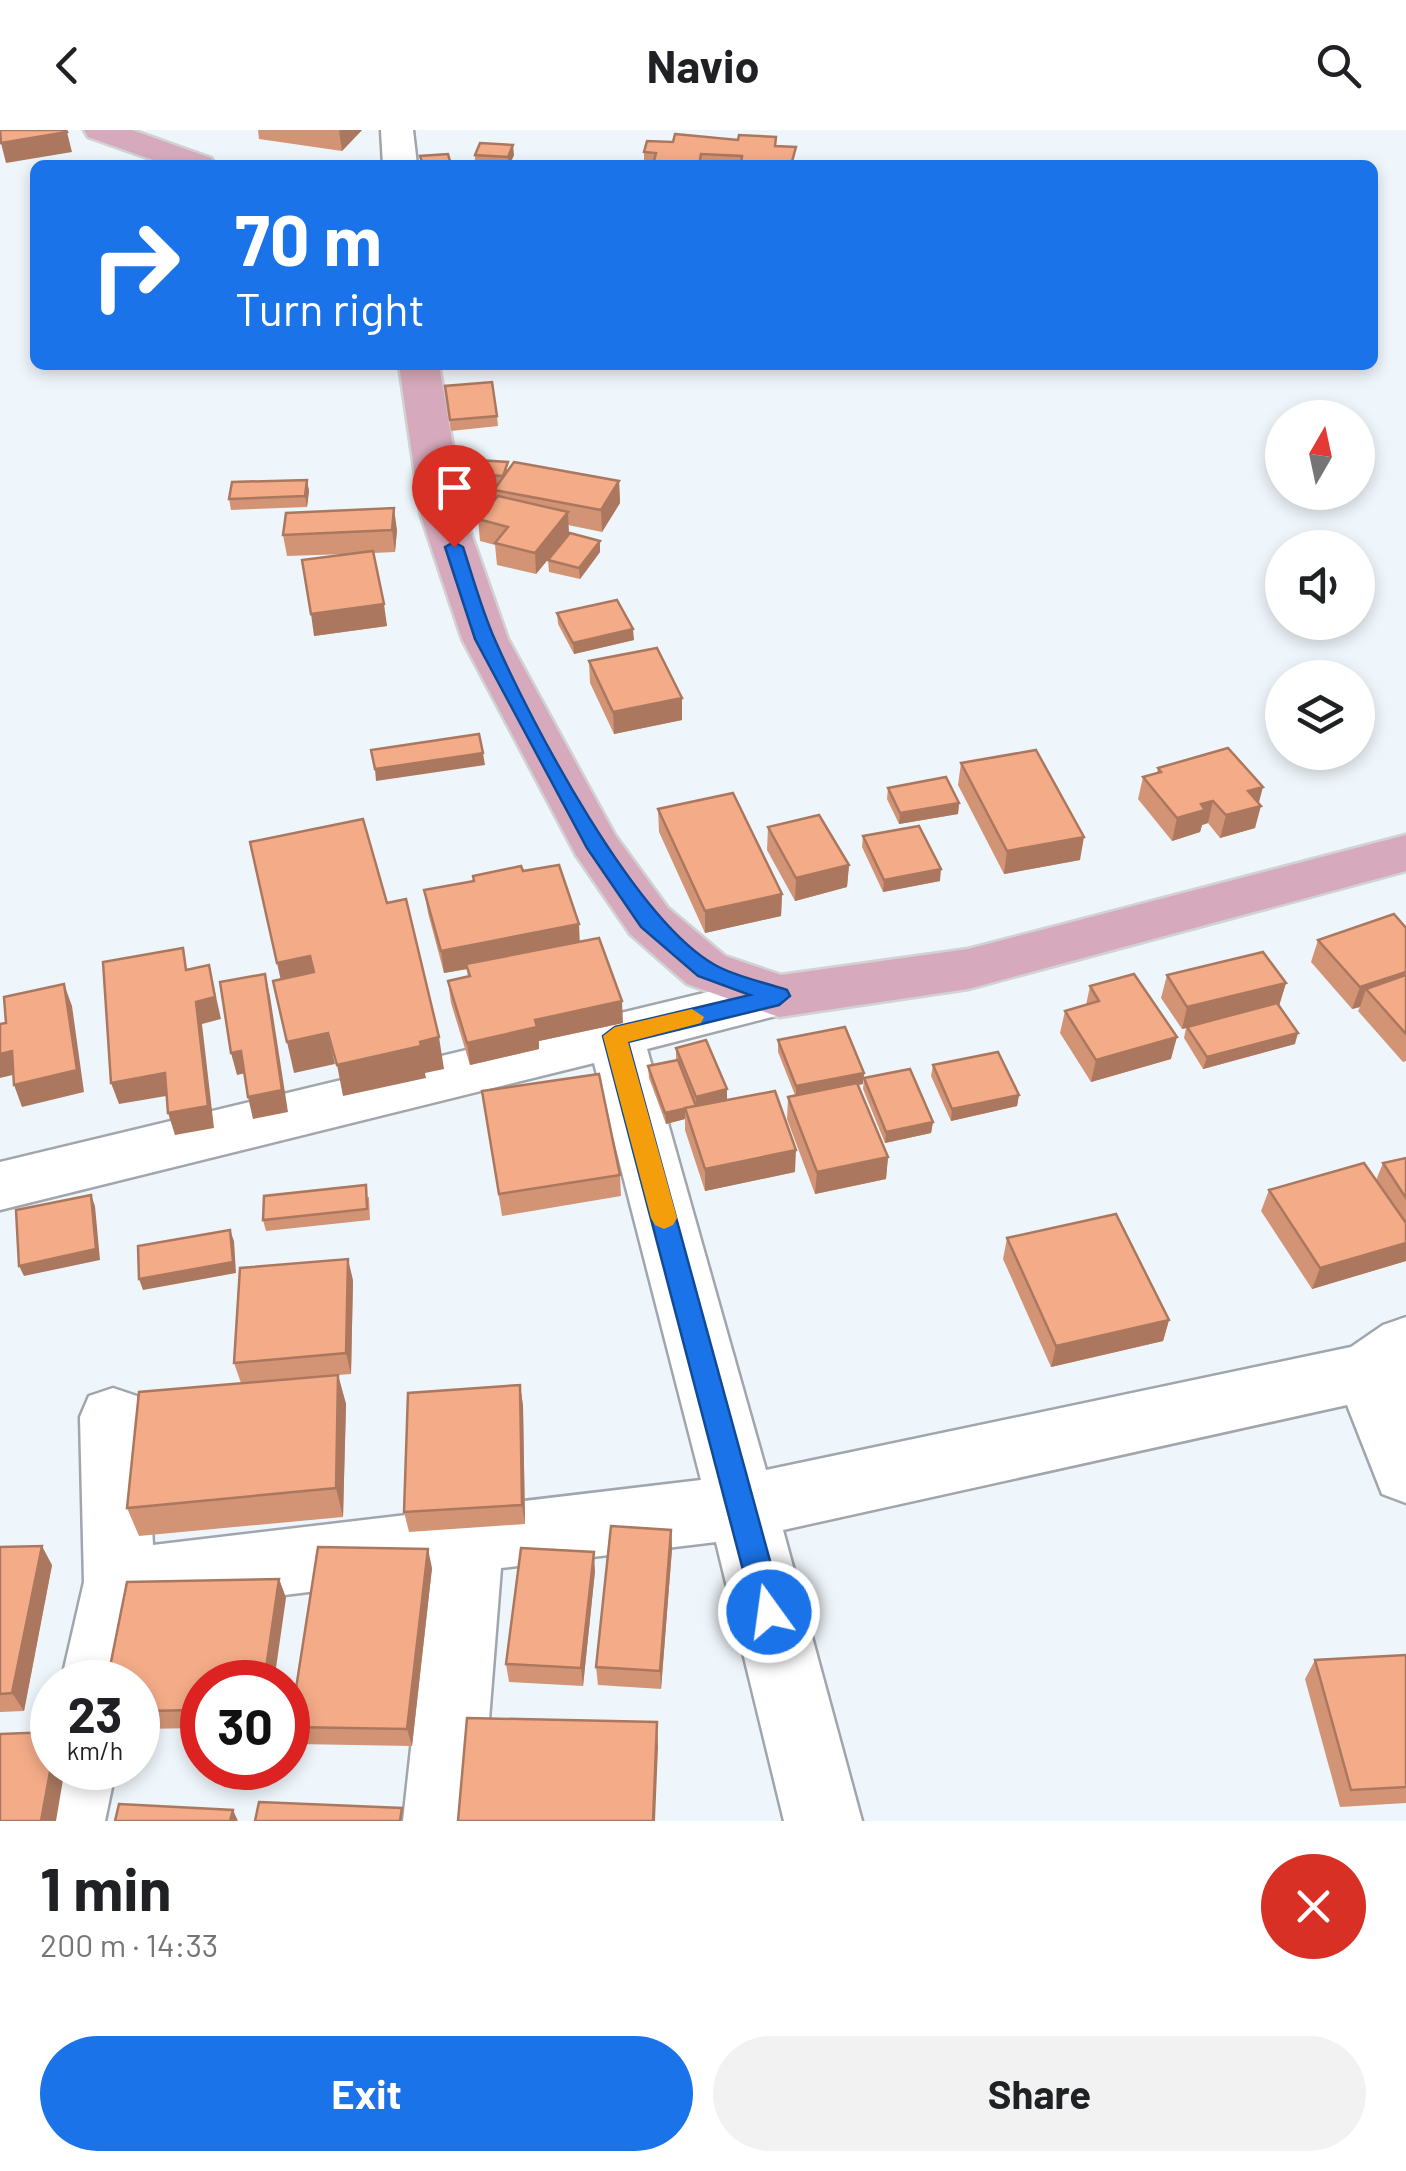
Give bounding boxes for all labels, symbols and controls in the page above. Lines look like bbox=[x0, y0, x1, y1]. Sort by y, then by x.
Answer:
icon: back bbox=[40, 38, 95, 93]
text: Navio bbox=[647, 38, 760, 92]
icon: search bbox=[1311, 38, 1366, 93]
text: 70 m bbox=[235, 196, 382, 280]
icon: right bbox=[70, 200, 200, 330]
text: Turn right bbox=[235, 281, 425, 335]
north arrow bbox=[1265, 400, 1375, 510]
map controls bbox=[1265, 400, 1375, 770]
pin bbox=[412, 445, 497, 548]
icon: arrive bbox=[427, 460, 482, 515]
button: sound bbox=[1265, 530, 1375, 640]
button: layers bbox=[1265, 660, 1375, 770]
position arrow bbox=[717, 1560, 821, 1664]
speed limit sign: 30 bbox=[180, 1660, 310, 1790]
text: 23 bbox=[68, 1683, 122, 1743]
text: km/h bbox=[67, 1735, 123, 1765]
text: 1 min bbox=[40, 1851, 171, 1923]
button: close bbox=[1261, 1854, 1366, 1959]
text: 200 m · 14:33 bbox=[40, 1925, 218, 1963]
button: Exit bbox=[40, 2036, 693, 2151]
button: Share bbox=[713, 2036, 1366, 2151]

